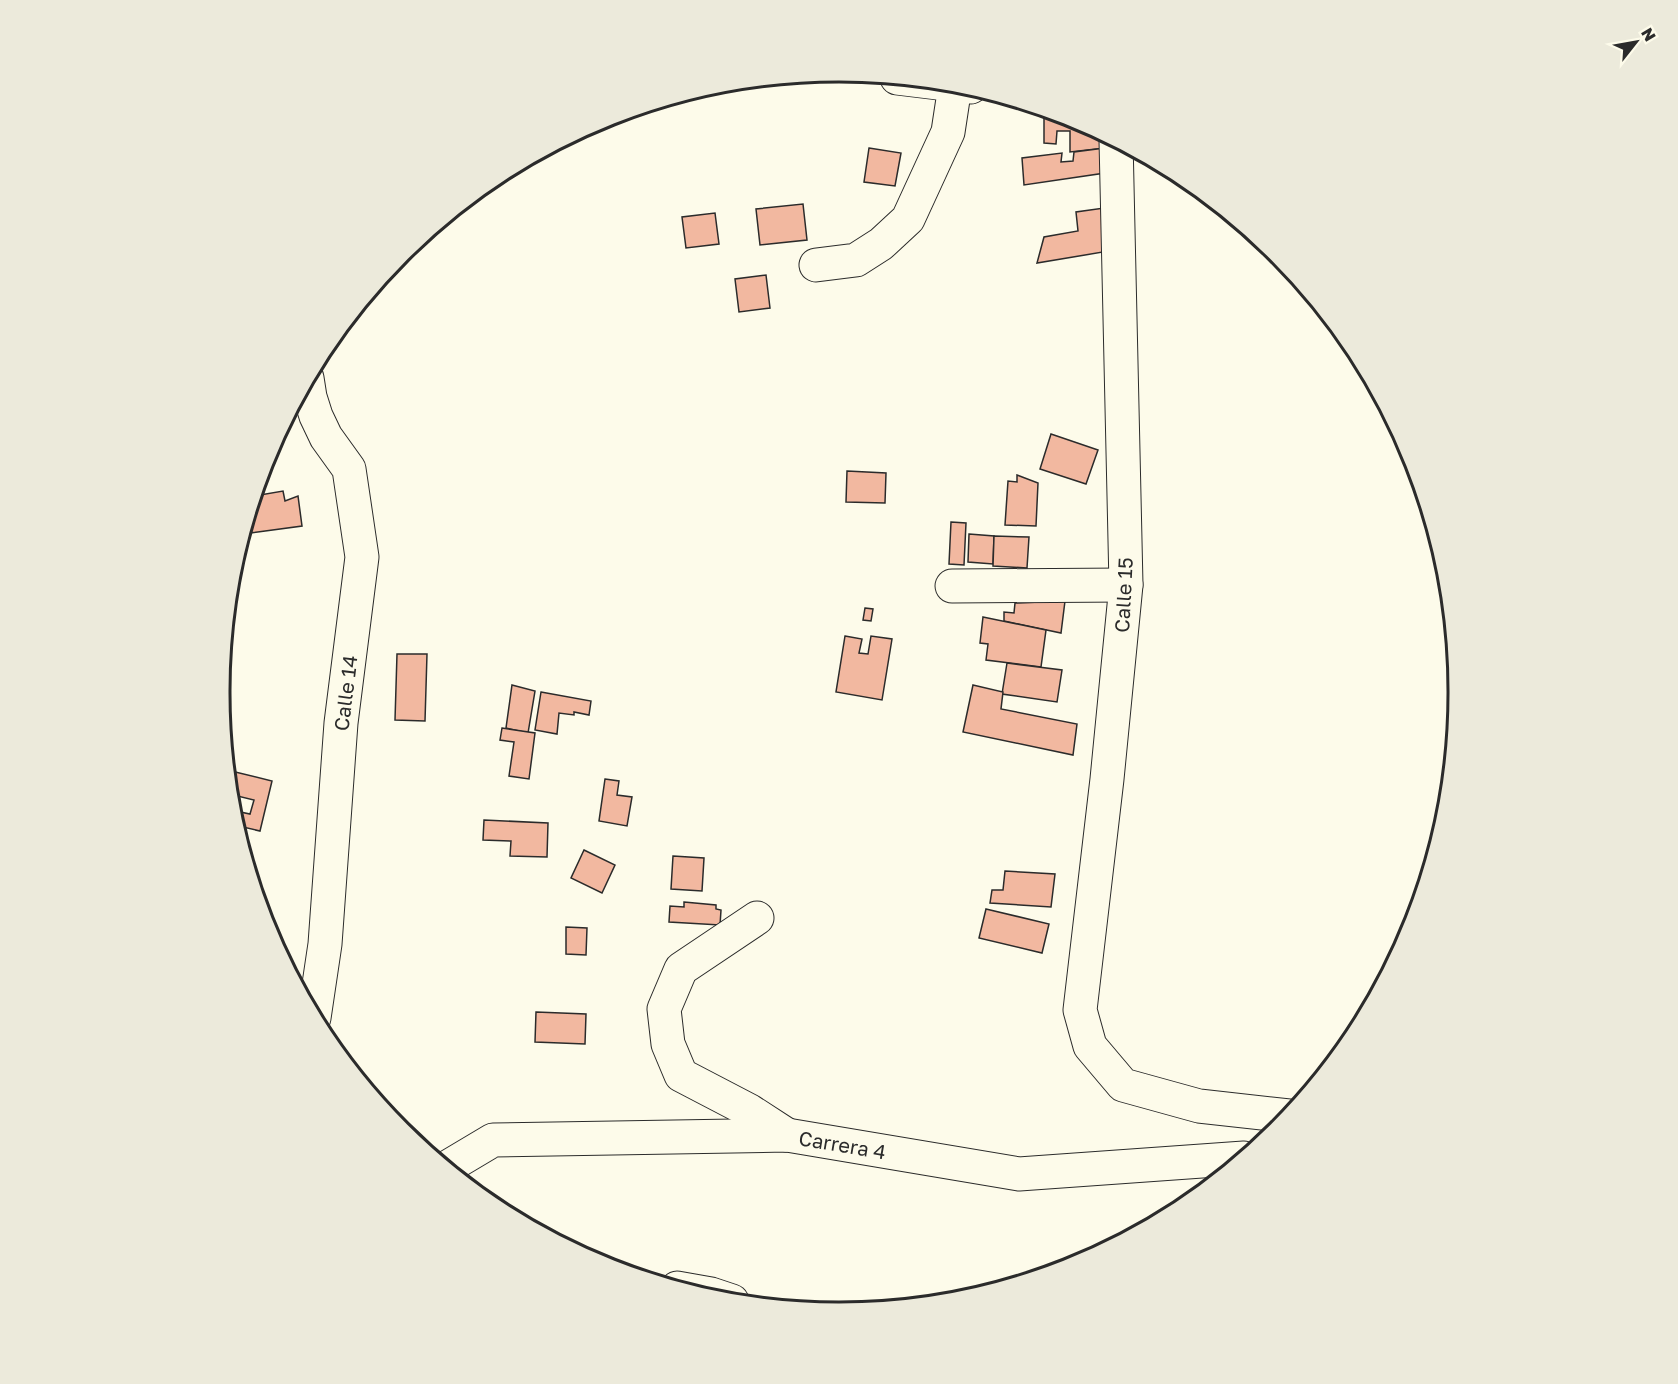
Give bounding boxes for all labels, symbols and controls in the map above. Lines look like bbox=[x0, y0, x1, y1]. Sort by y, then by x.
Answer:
north arrow bbox=[1606, 12, 1666, 72]
text: N bbox=[1637, 24, 1661, 45]
street label: Calle 15 bbox=[1109, 557, 1137, 633]
street label: Calle 14 bbox=[328, 654, 362, 732]
street label: Carrera 4 bbox=[797, 1125, 888, 1163]

